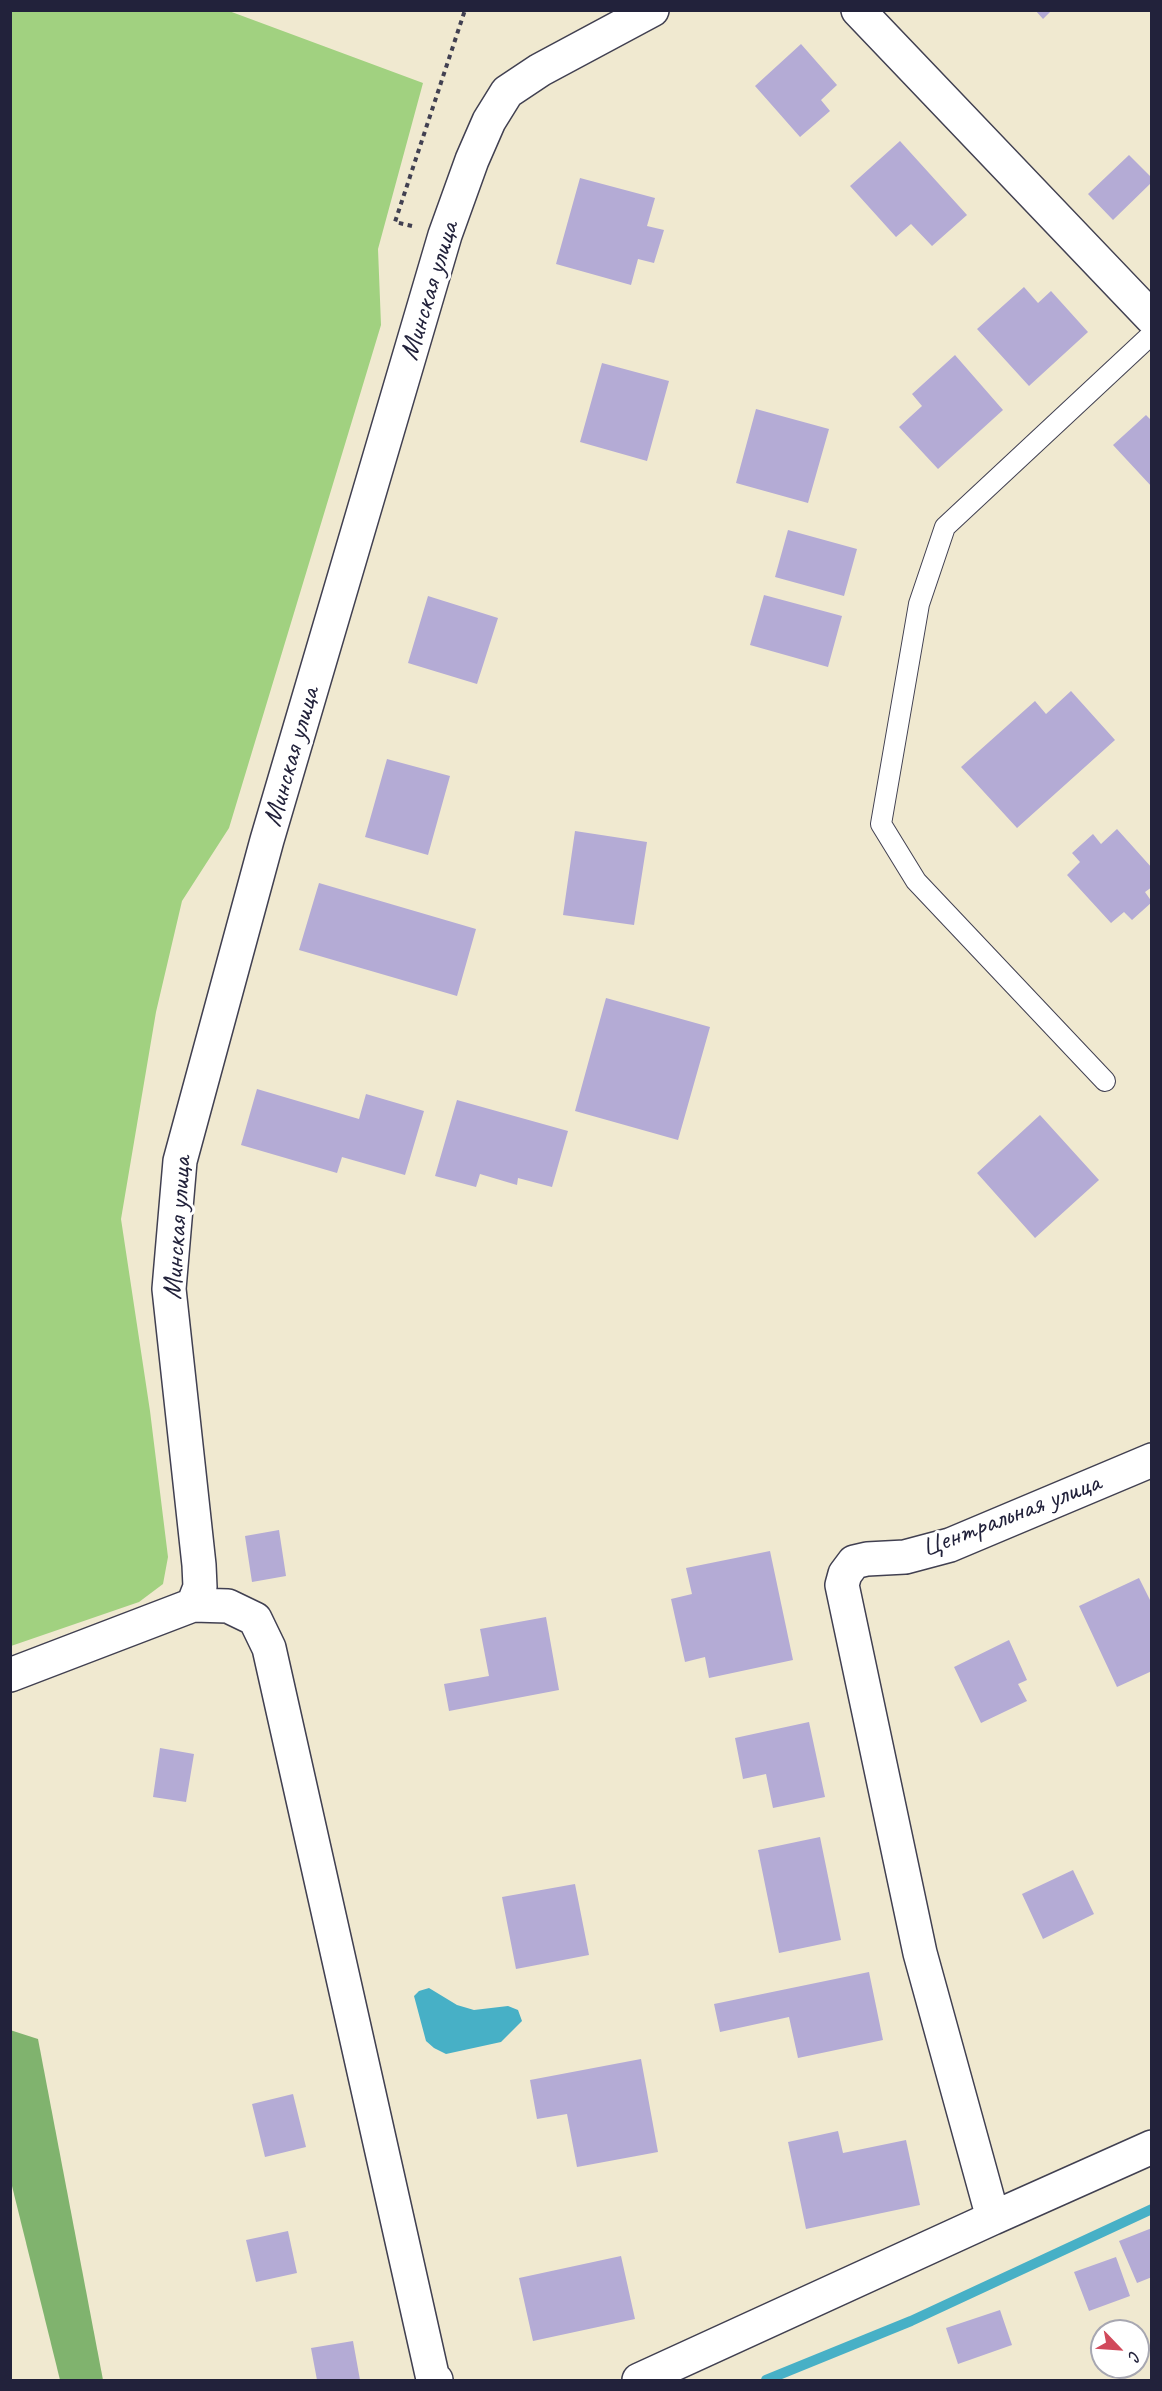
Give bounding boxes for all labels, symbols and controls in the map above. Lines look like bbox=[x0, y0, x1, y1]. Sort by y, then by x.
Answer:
street label: Минская улица bbox=[393, 218, 467, 364]
street label: Минская улица bbox=[256, 684, 328, 830]
street label: Минская улица bbox=[156, 1155, 200, 1301]
street label: Центральная улица bbox=[917, 1466, 1105, 1566]
north arrow bbox=[1090, 2319, 1150, 2379]
text: С bbox=[1124, 2348, 1145, 2364]

